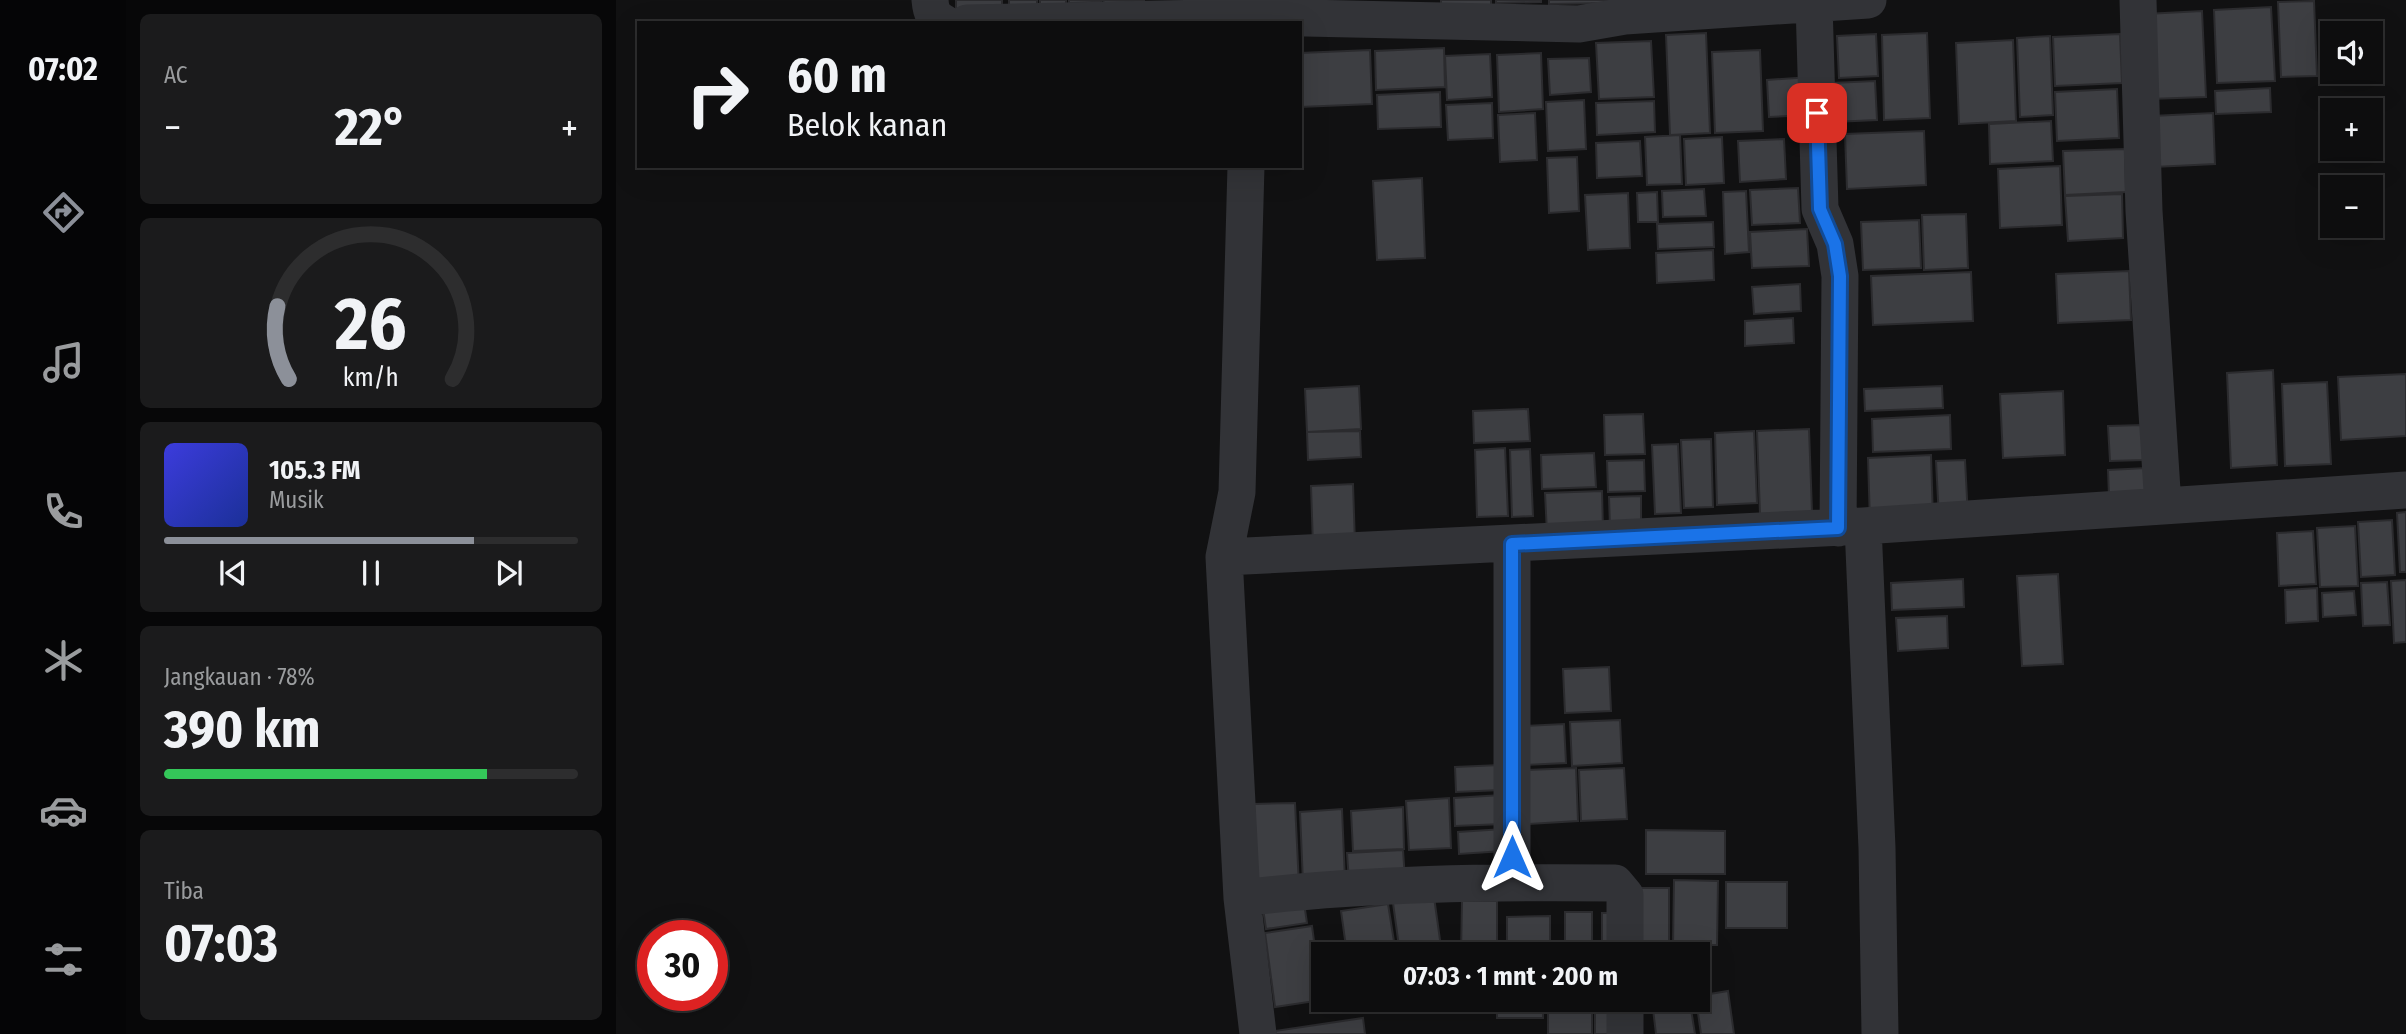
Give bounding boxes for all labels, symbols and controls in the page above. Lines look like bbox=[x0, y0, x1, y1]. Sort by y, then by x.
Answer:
map controls bbox=[2320, 21, 2383, 238]
button: sound bbox=[2320, 21, 2383, 84]
text: 60 m bbox=[787, 46, 887, 105]
icon: right bbox=[672, 49, 763, 140]
text: 07:02 bbox=[28, 50, 98, 88]
text: AC bbox=[164, 61, 188, 89]
pin bbox=[1787, 83, 1847, 143]
icon: arrive bbox=[1798, 94, 1836, 132]
text: 22° bbox=[335, 96, 407, 159]
button: + bbox=[2320, 98, 2383, 161]
text: − bbox=[164, 105, 181, 151]
text: + bbox=[561, 105, 578, 151]
text: Belok kanan bbox=[787, 106, 947, 144]
button: − bbox=[2320, 175, 2383, 238]
icon: directions bbox=[39, 188, 88, 237]
text: 26 bbox=[334, 281, 407, 368]
icon: music bbox=[39, 338, 88, 387]
text: km/h bbox=[343, 363, 399, 393]
text: 105.3 FM bbox=[269, 455, 361, 486]
text: Musik bbox=[269, 486, 324, 514]
icon: phone bbox=[39, 487, 88, 536]
icon: previous bbox=[214, 554, 252, 592]
icon: pause bbox=[352, 554, 390, 592]
icon: next bbox=[490, 554, 528, 592]
icon: climate bbox=[39, 636, 88, 685]
text: Jangkauan · 78% bbox=[164, 663, 315, 691]
text: 390 km bbox=[164, 698, 320, 761]
icon: car bbox=[39, 786, 88, 835]
position arrow bbox=[1475, 820, 1549, 894]
text: Tiba bbox=[164, 877, 204, 905]
text: 07:03 bbox=[164, 912, 278, 975]
speed limit sign: 30 bbox=[637, 920, 728, 1011]
icon: filters bbox=[39, 935, 88, 984]
text: 07:03 · 1 mnt · 200 m bbox=[1403, 961, 1618, 992]

